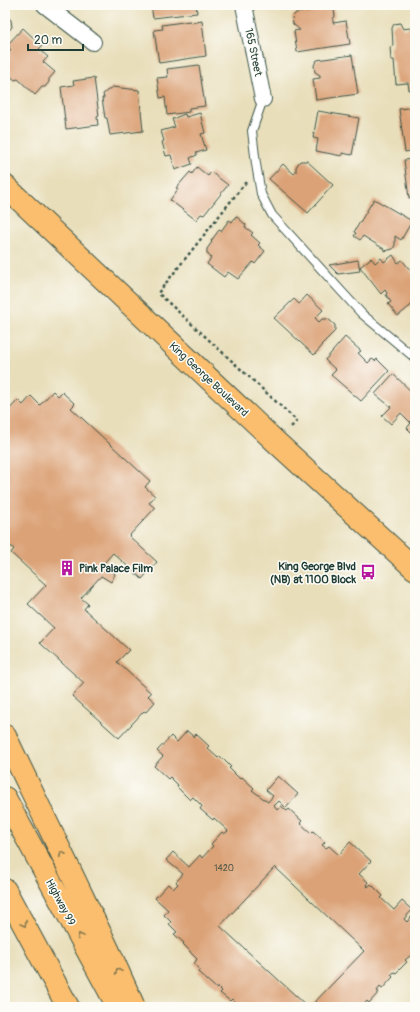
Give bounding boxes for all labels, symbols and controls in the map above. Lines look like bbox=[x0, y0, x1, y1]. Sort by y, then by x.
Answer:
scale bar bbox=[28, 26, 83, 52]
street label: 165 Street bbox=[242, 27, 265, 78]
text: 20 m bbox=[34, 33, 63, 48]
street label: King George Boulevard bbox=[166, 339, 251, 419]
building icon: Pink Palace Film bbox=[58, 559, 76, 577]
place label: King George Blvd (NB) at 1100 Block bbox=[270, 560, 356, 586]
place label: Pink Palace Film bbox=[79, 562, 153, 575]
bus stop icon: King George Blvd (NB) at 1100 Block bbox=[359, 563, 377, 581]
one-way arrow bbox=[59, 851, 67, 858]
house number: 1420 bbox=[214, 863, 234, 874]
street label: Highway 99 bbox=[43, 877, 78, 928]
one-way arrow bbox=[19, 920, 26, 927]
one-way arrow bbox=[77, 933, 84, 940]
one-way arrow bbox=[115, 968, 123, 976]

